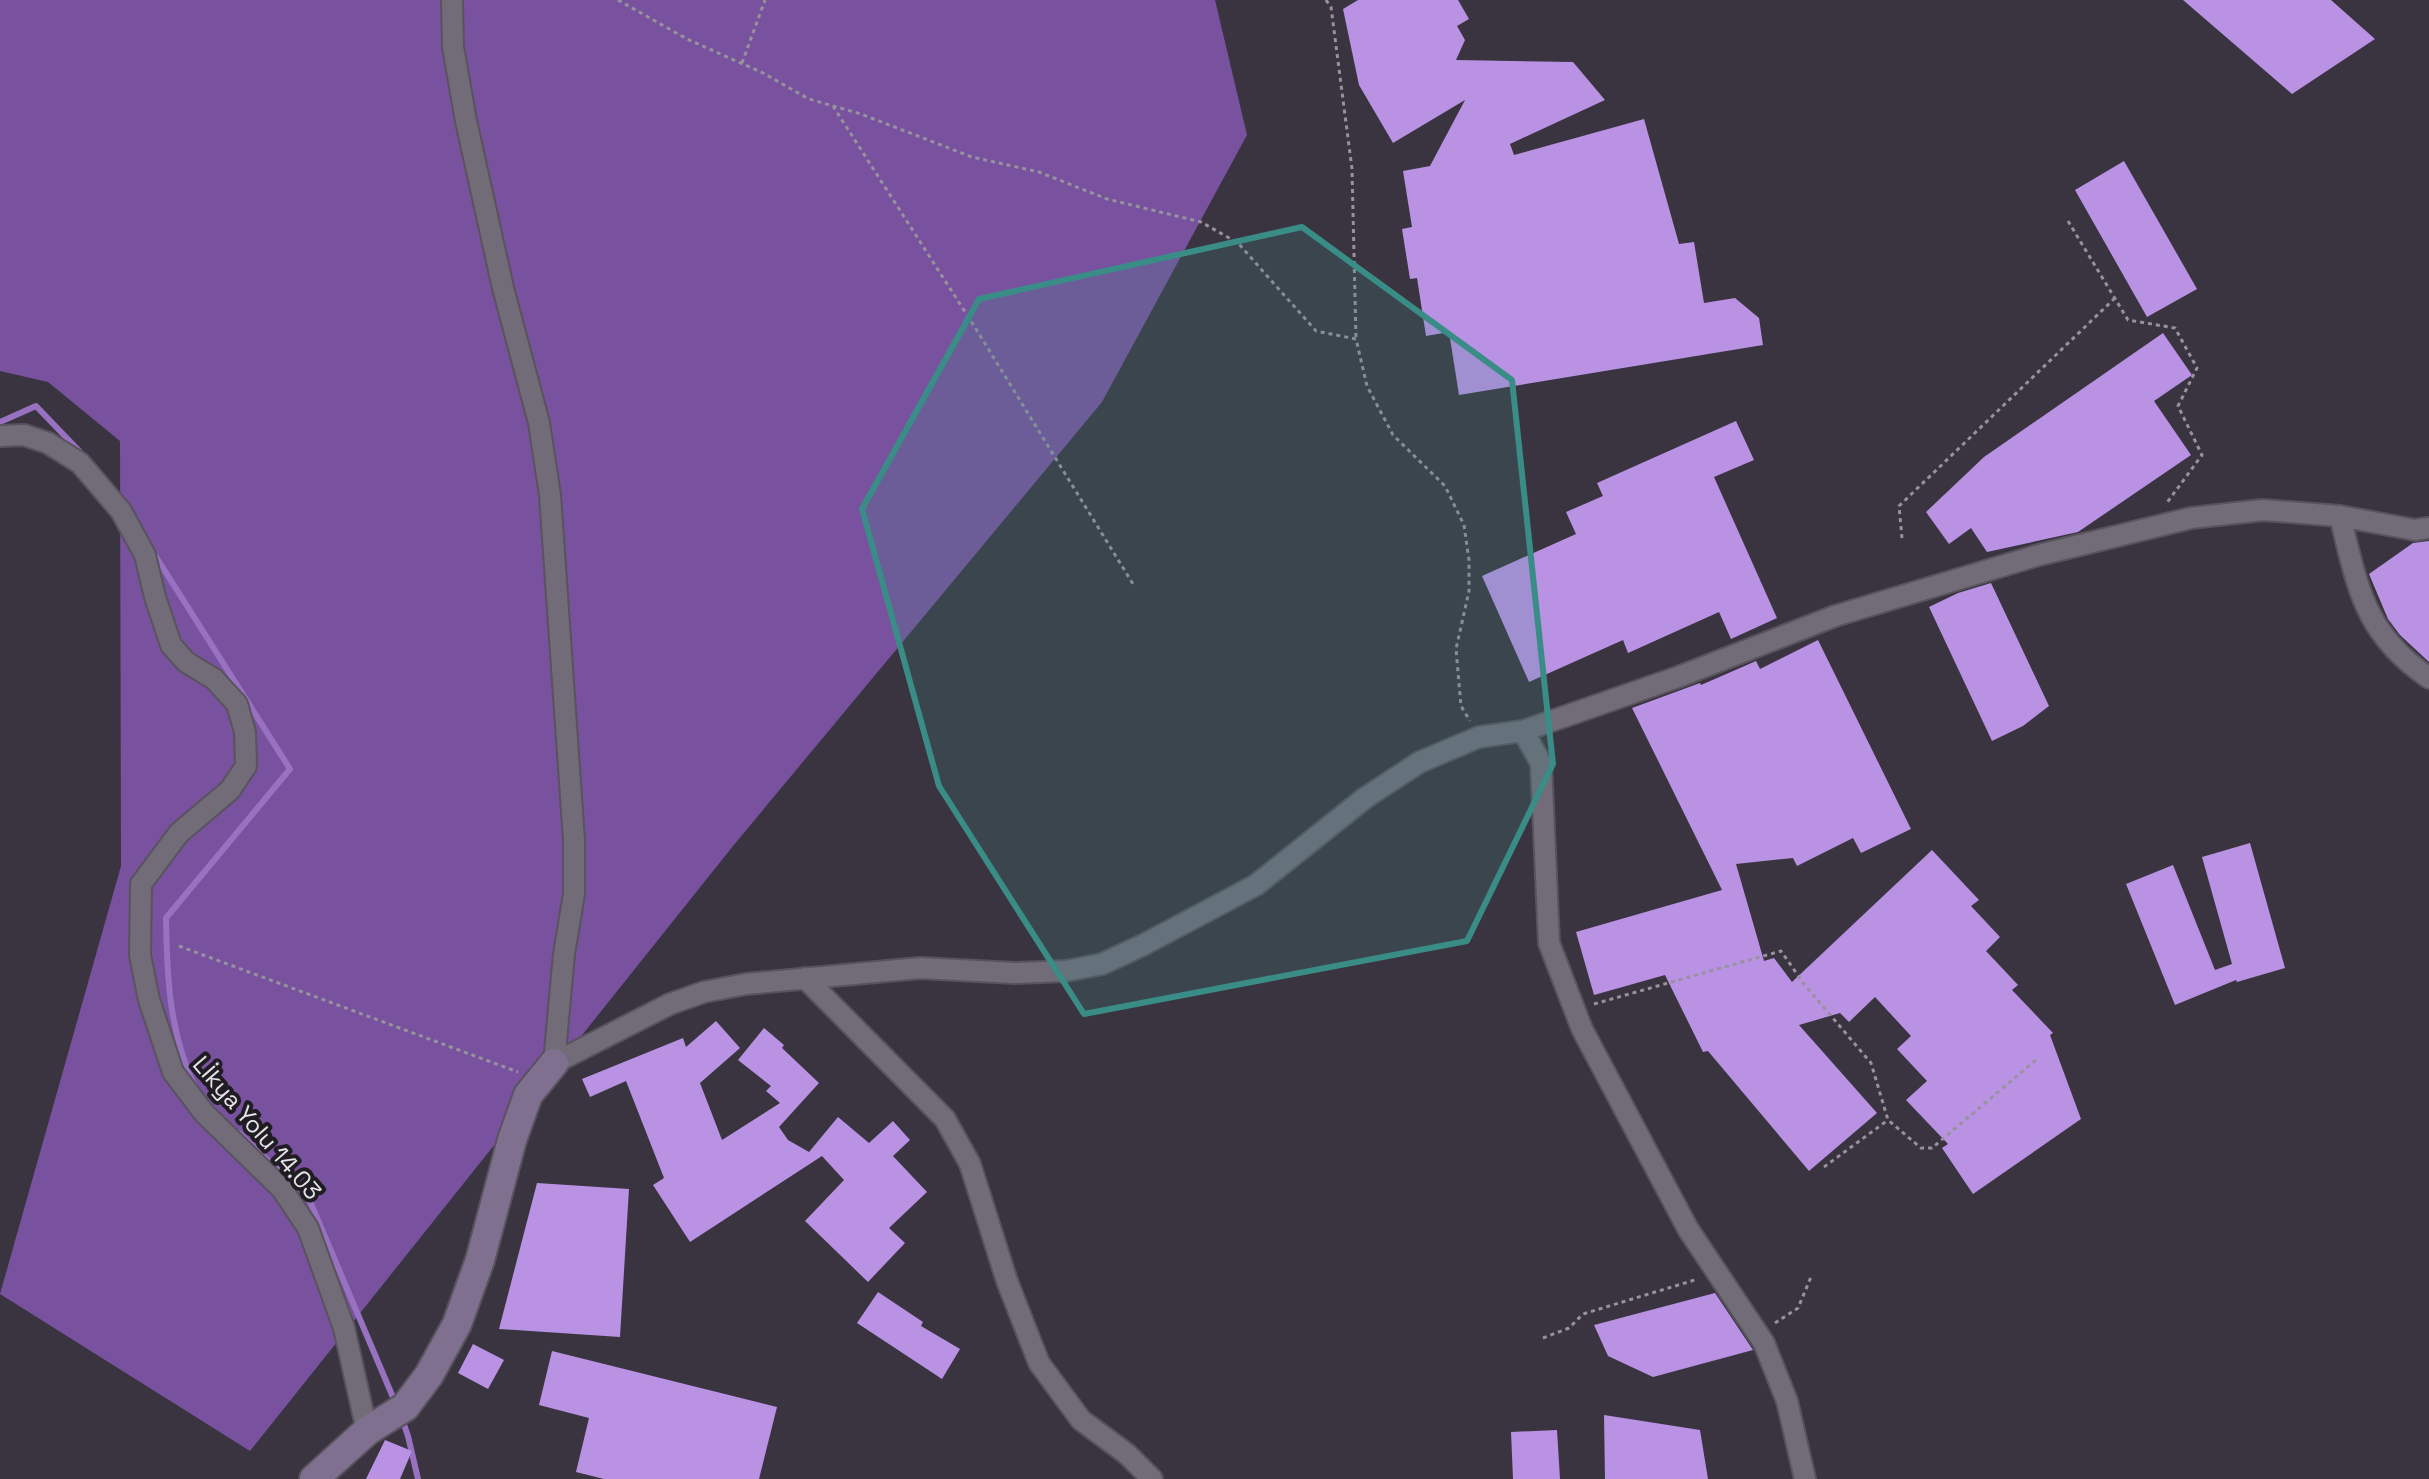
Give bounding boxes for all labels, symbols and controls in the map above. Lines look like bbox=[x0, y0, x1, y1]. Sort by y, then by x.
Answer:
street label: Lİkya Yolu 14.03 bbox=[186, 1049, 328, 1206]

